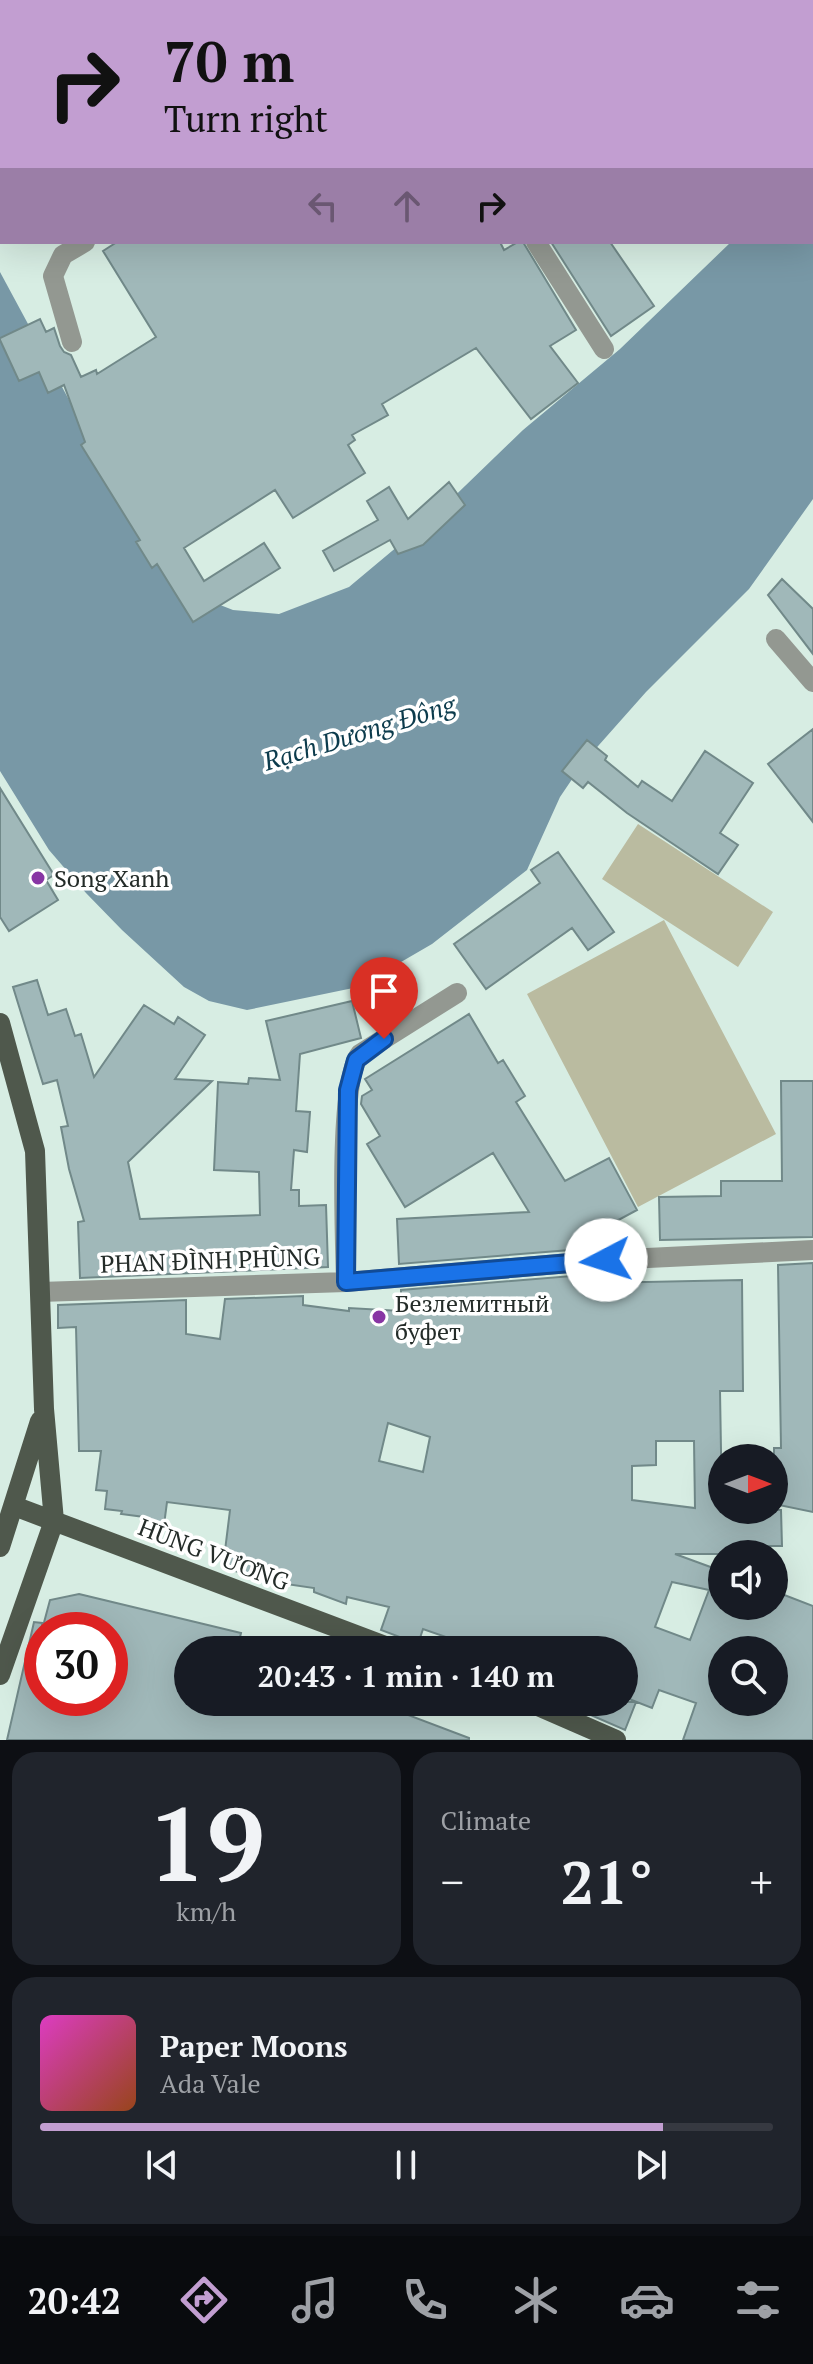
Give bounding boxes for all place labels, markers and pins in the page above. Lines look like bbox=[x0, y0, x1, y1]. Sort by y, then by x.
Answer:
place label: Song Xanh bbox=[54, 862, 169, 894]
marker: Song Xanh bbox=[29, 869, 47, 887]
pin bbox=[350, 957, 418, 1039]
place label: Безлемитный буфет bbox=[395, 1287, 549, 1347]
marker: Безлемитный буфет bbox=[370, 1308, 388, 1326]

